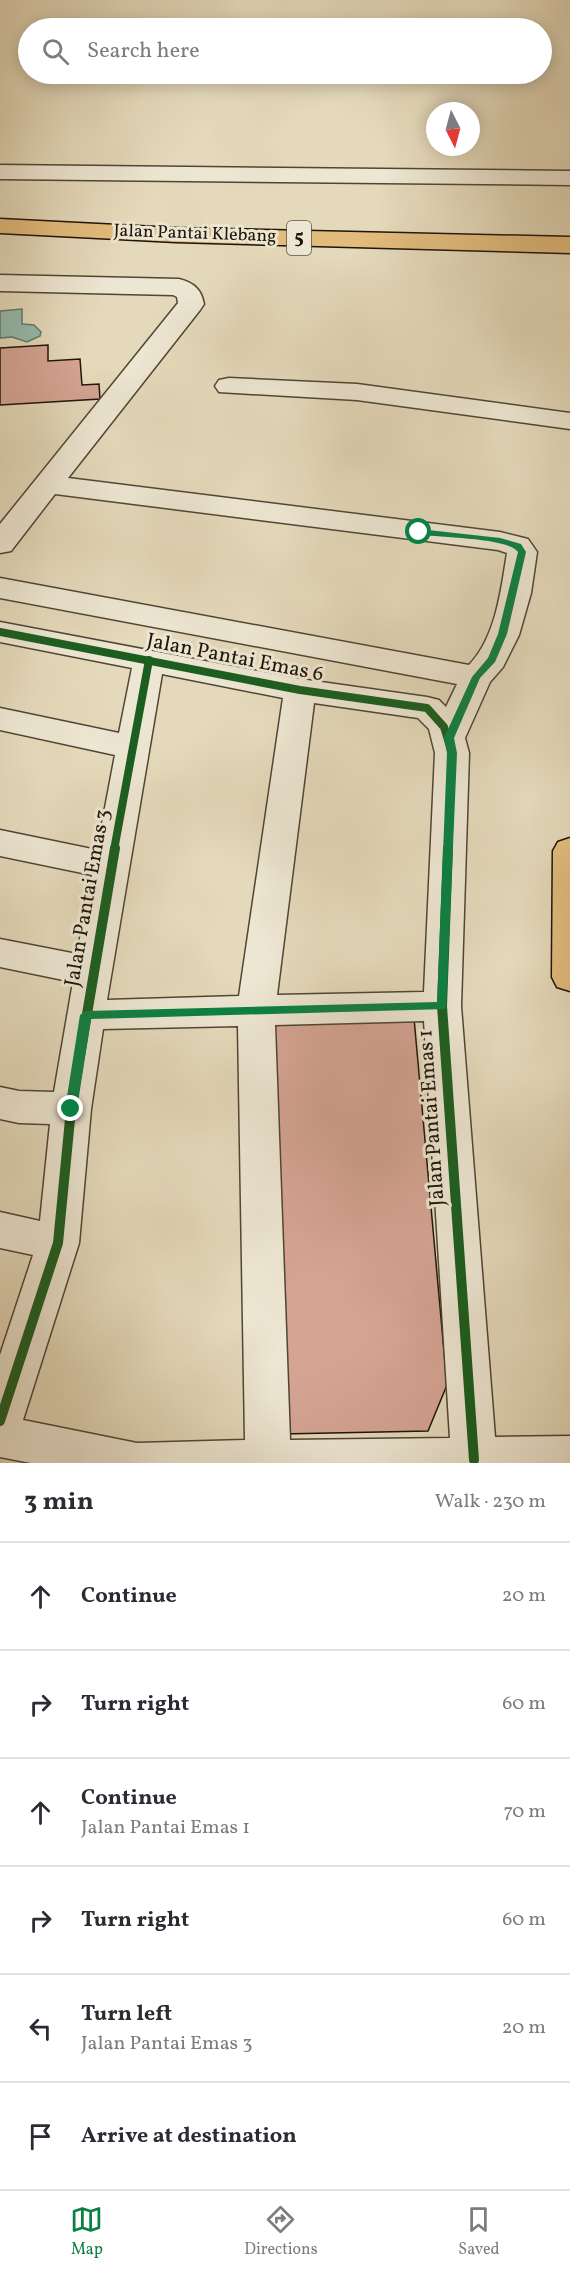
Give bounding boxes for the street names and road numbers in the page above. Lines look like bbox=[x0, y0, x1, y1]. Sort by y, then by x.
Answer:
street label: Jalan Pantai Klebang bbox=[113, 219, 277, 249]
road number: 5 bbox=[287, 221, 311, 255]
street label: Jalan Pantai Emas 6 bbox=[144, 627, 326, 689]
street label: Jalan Pantai Emas 3 bbox=[58, 807, 118, 989]
street label: Jalan Pantai Emas 1 bbox=[411, 1029, 453, 1207]

